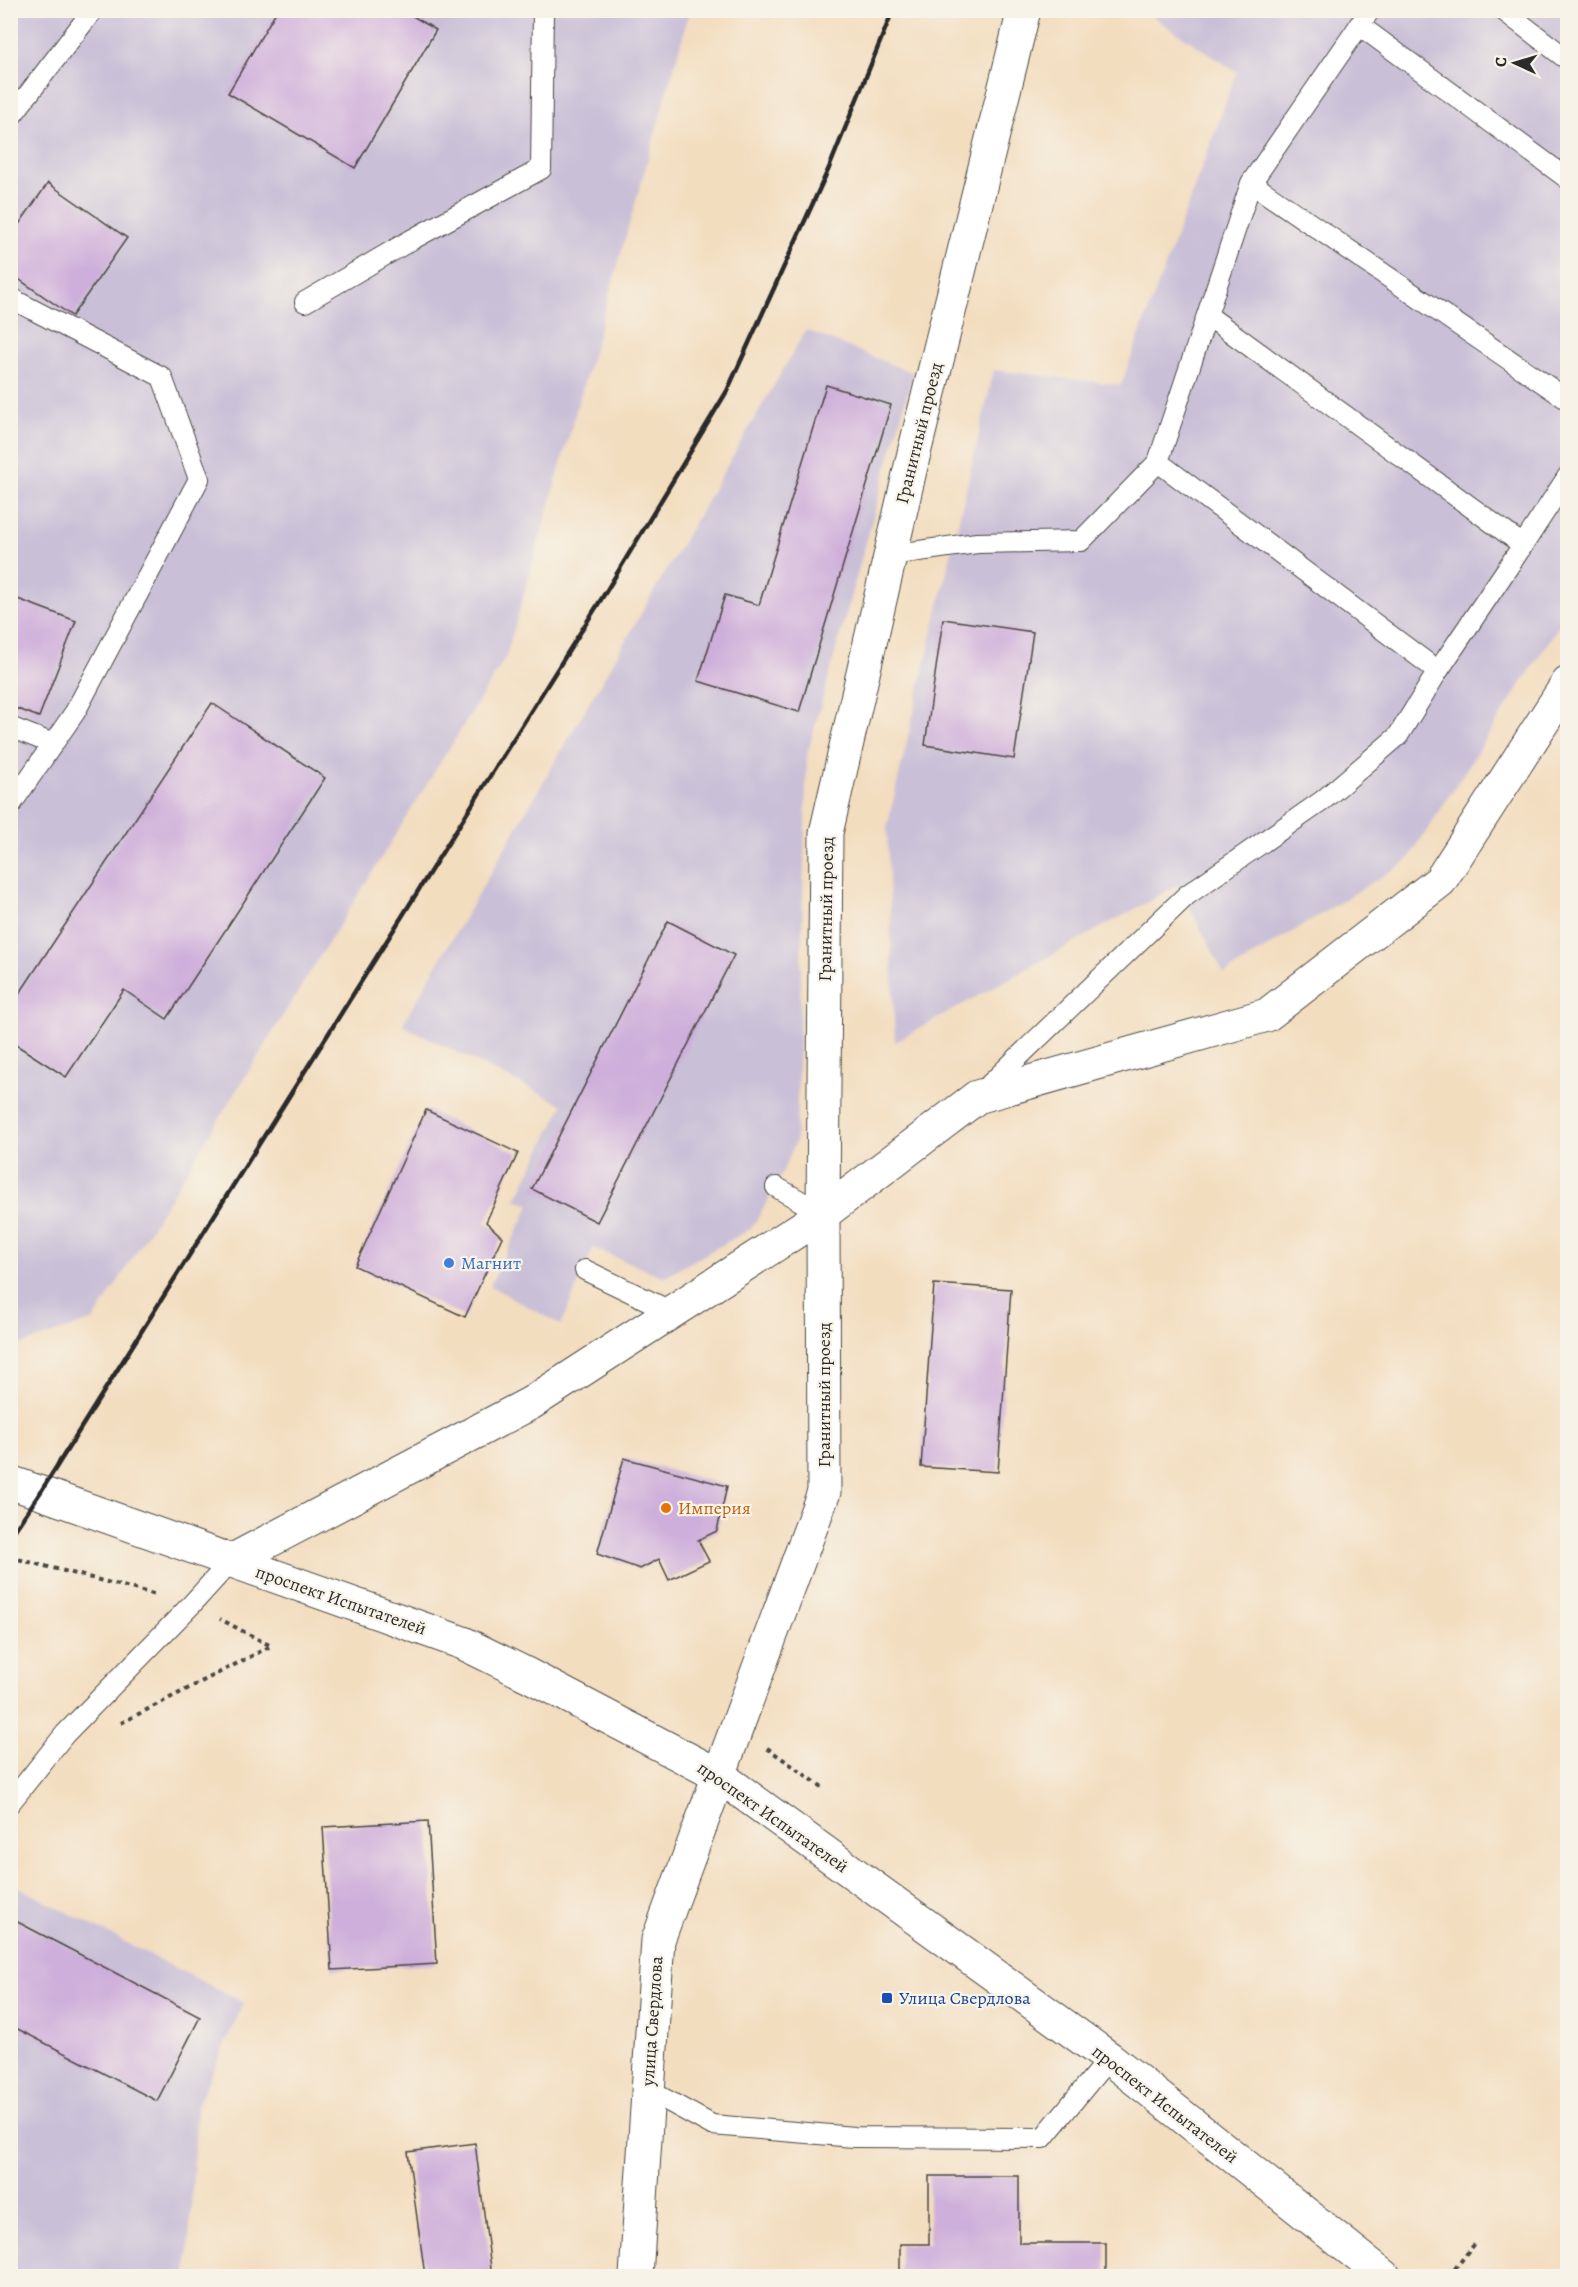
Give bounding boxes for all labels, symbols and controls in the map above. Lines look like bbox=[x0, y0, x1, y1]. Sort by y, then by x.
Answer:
north arrow bbox=[1485, 33, 1545, 93]
text: С bbox=[1490, 56, 1512, 68]
street label: Гранитный проезд bbox=[890, 360, 948, 506]
street label: Гранитный проезд bbox=[813, 836, 839, 982]
place label: Магнит bbox=[461, 1251, 521, 1275]
marker: Магнит bbox=[442, 1256, 456, 1270]
street label: Гранитный проезд bbox=[812, 1322, 836, 1468]
place label: Империя bbox=[678, 1496, 751, 1520]
marker: Империя bbox=[659, 1501, 673, 1515]
street label: проспект Испытателей bbox=[252, 1559, 430, 1641]
street label: проспект Испытателей bbox=[693, 1756, 853, 1878]
street label: улица Свердлова bbox=[635, 1954, 669, 2088]
place label: Улица Свердлова bbox=[899, 1986, 1031, 2010]
marker: Улица Свердлова bbox=[880, 1991, 894, 2005]
street label: проспект Испытателей bbox=[1087, 2039, 1243, 2169]

